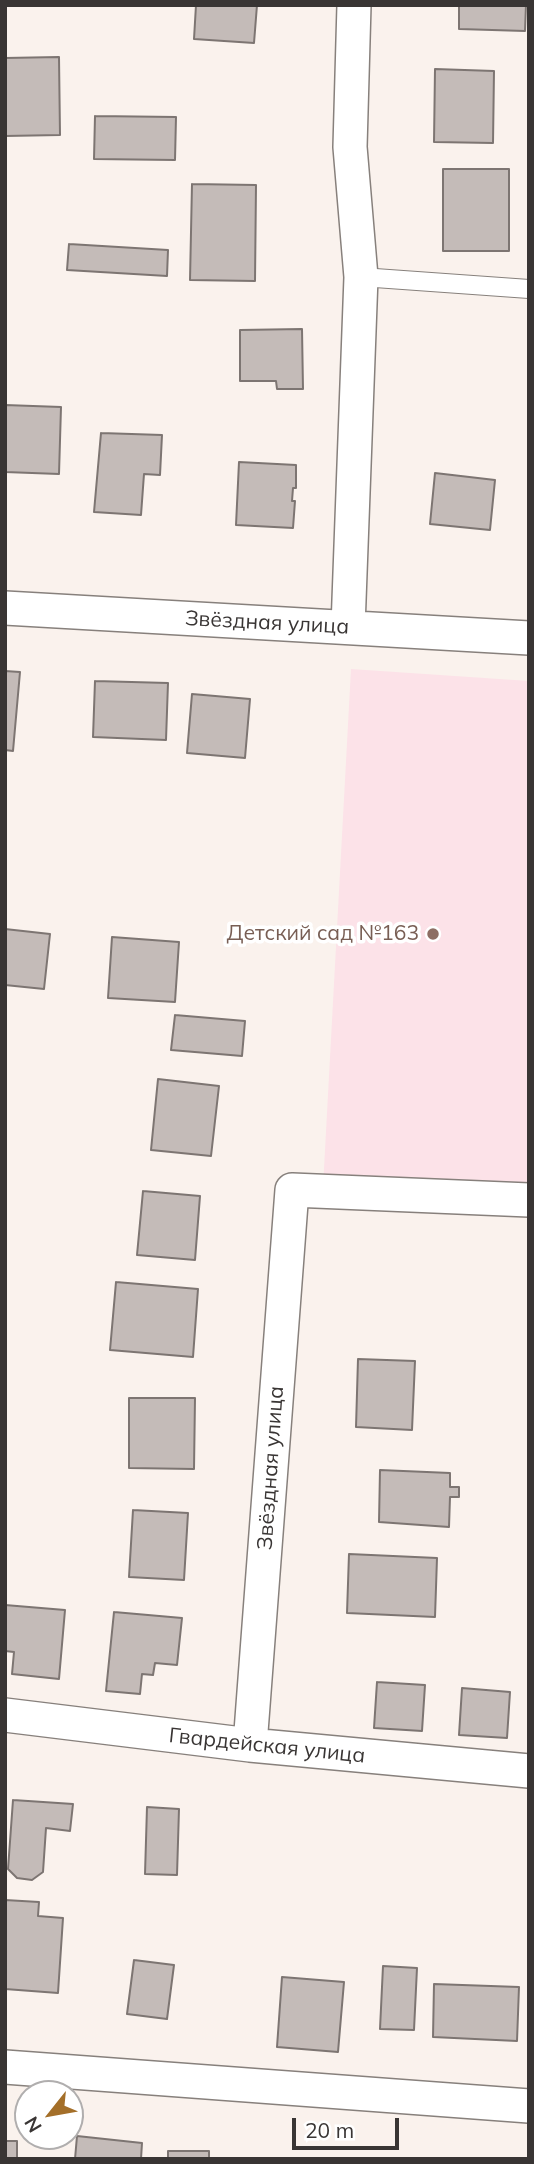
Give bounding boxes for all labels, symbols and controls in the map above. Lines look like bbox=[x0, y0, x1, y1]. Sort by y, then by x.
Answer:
street label: Звёздная улица bbox=[184, 606, 350, 640]
place label: Детский cад №163 bbox=[227, 921, 419, 947]
marker: Детский cад №163 bbox=[425, 926, 441, 942]
street label: Звёздная улица bbox=[253, 1385, 289, 1551]
street label: Гвардейская улица bbox=[168, 1723, 366, 1769]
north arrow bbox=[14, 2080, 84, 2150]
scale bar bbox=[296, 2104, 403, 2148]
text: N bbox=[19, 2112, 47, 2137]
text: 20 m bbox=[305, 2117, 354, 2143]

